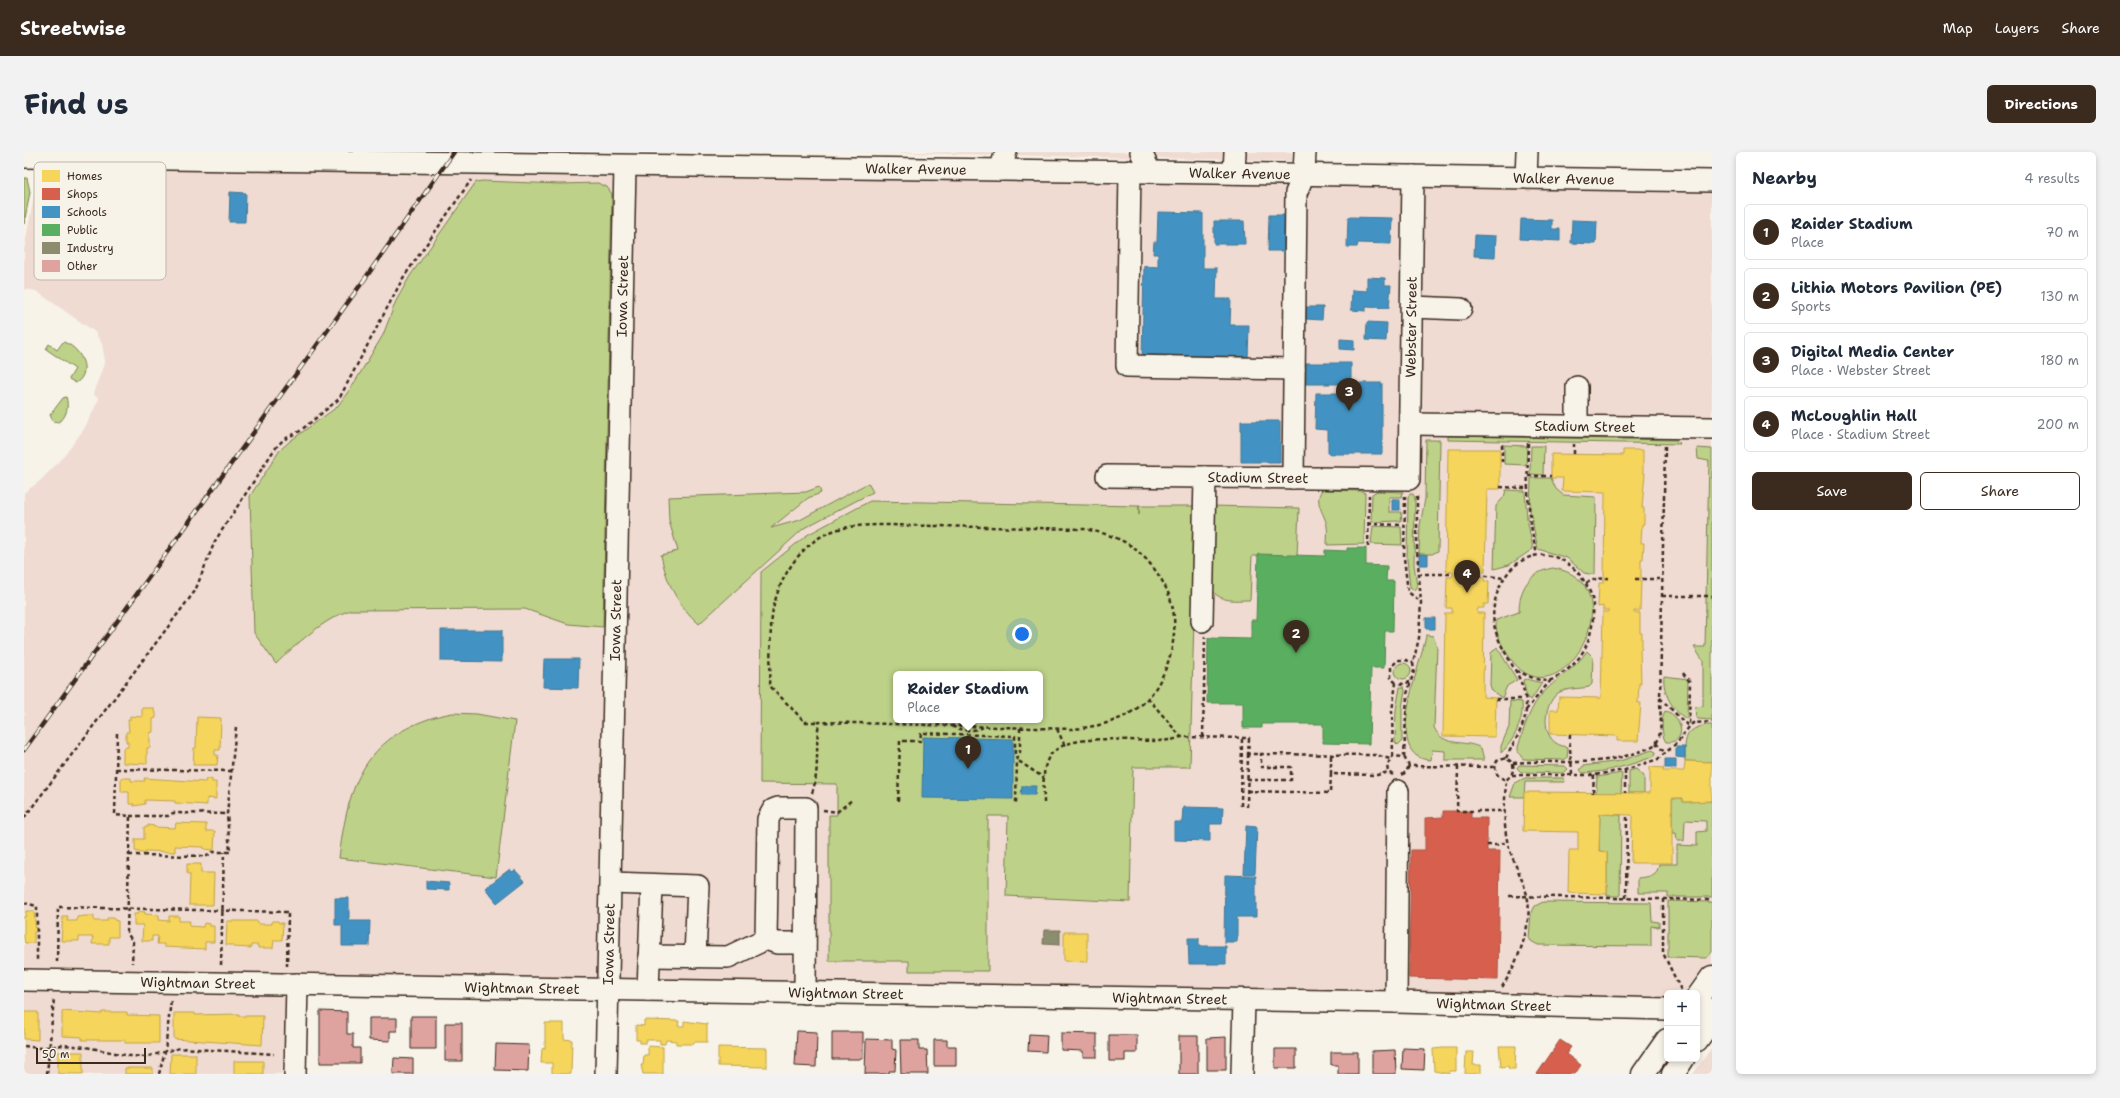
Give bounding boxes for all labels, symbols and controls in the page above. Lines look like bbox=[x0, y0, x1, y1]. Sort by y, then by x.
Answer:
text: Streetwise bbox=[20, 16, 126, 41]
text: Map bbox=[1943, 19, 1973, 37]
text: Layers bbox=[1995, 19, 2039, 37]
text: Share bbox=[2061, 19, 2100, 37]
text: Find us bbox=[24, 85, 129, 123]
button: Directions bbox=[1987, 85, 2096, 123]
street label: Walker Avenue bbox=[865, 159, 967, 179]
legend bbox=[34, 162, 166, 280]
street label: Walker Avenue bbox=[1189, 164, 1291, 183]
text: Nearby bbox=[1752, 167, 1817, 189]
text: Homes bbox=[67, 169, 103, 184]
street label: Walker Avenue bbox=[1513, 169, 1615, 188]
text: 4 results bbox=[2024, 170, 2080, 187]
text: Shops bbox=[67, 187, 98, 202]
text: Schools bbox=[67, 205, 107, 220]
text: Raider Stadium bbox=[1791, 214, 1913, 234]
text: Public bbox=[67, 223, 98, 238]
text: 1 bbox=[1763, 224, 1769, 241]
text: 70 m bbox=[2045, 224, 2079, 241]
text: Place bbox=[1791, 234, 1824, 251]
text: Industry bbox=[67, 241, 114, 256]
street label: Iowa Street bbox=[612, 255, 632, 337]
text: Other bbox=[67, 259, 98, 274]
street label: Webster Street bbox=[1401, 276, 1421, 378]
text: Lithia Motors Pavilion (PE) bbox=[1791, 278, 2002, 298]
text: 2 bbox=[1761, 288, 1771, 305]
text: 130 m bbox=[2041, 288, 2079, 305]
text: Sports bbox=[1791, 298, 1831, 315]
text: Digital Media Center bbox=[1791, 342, 1954, 362]
text: 3 bbox=[1761, 352, 1771, 369]
text: 180 m bbox=[2040, 352, 2079, 369]
text: Place · Webster Street bbox=[1791, 362, 1931, 379]
pin: 3 bbox=[1336, 378, 1362, 411]
text: McLoughlin Hall bbox=[1791, 406, 1917, 426]
text: 4 bbox=[1761, 416, 1771, 433]
text: 200 m bbox=[2037, 416, 2079, 433]
street label: Stadium Street bbox=[1534, 417, 1636, 436]
text: Place · Stadium Street bbox=[1791, 426, 1930, 443]
street label: Stadium Street bbox=[1207, 468, 1308, 487]
button: Save bbox=[1752, 472, 1912, 510]
button: Share bbox=[1920, 472, 2080, 510]
pin: 4 bbox=[1454, 560, 1480, 593]
street label: Iowa Street bbox=[606, 579, 625, 661]
pin: 2 bbox=[1283, 620, 1309, 653]
your location bbox=[1012, 624, 1032, 644]
popup bbox=[893, 671, 1043, 723]
text: Raider Stadium bbox=[907, 679, 1029, 699]
text: Place bbox=[907, 699, 940, 716]
pin: 1 bbox=[955, 736, 981, 769]
street label: Iowa Street bbox=[599, 903, 619, 985]
street label: Wightman Street bbox=[140, 973, 256, 993]
street label: Wightman Street bbox=[464, 978, 580, 998]
street label: Wightman Street bbox=[788, 983, 904, 1003]
street label: Wightman Street bbox=[1112, 988, 1228, 1008]
map controls bbox=[1664, 990, 1700, 1062]
button: + bbox=[1664, 990, 1700, 1026]
street label: Wightman Street bbox=[1436, 994, 1552, 1015]
button: − bbox=[1664, 1026, 1700, 1062]
scale bar bbox=[36, 1046, 146, 1065]
text: 50 m bbox=[42, 1047, 70, 1062]

